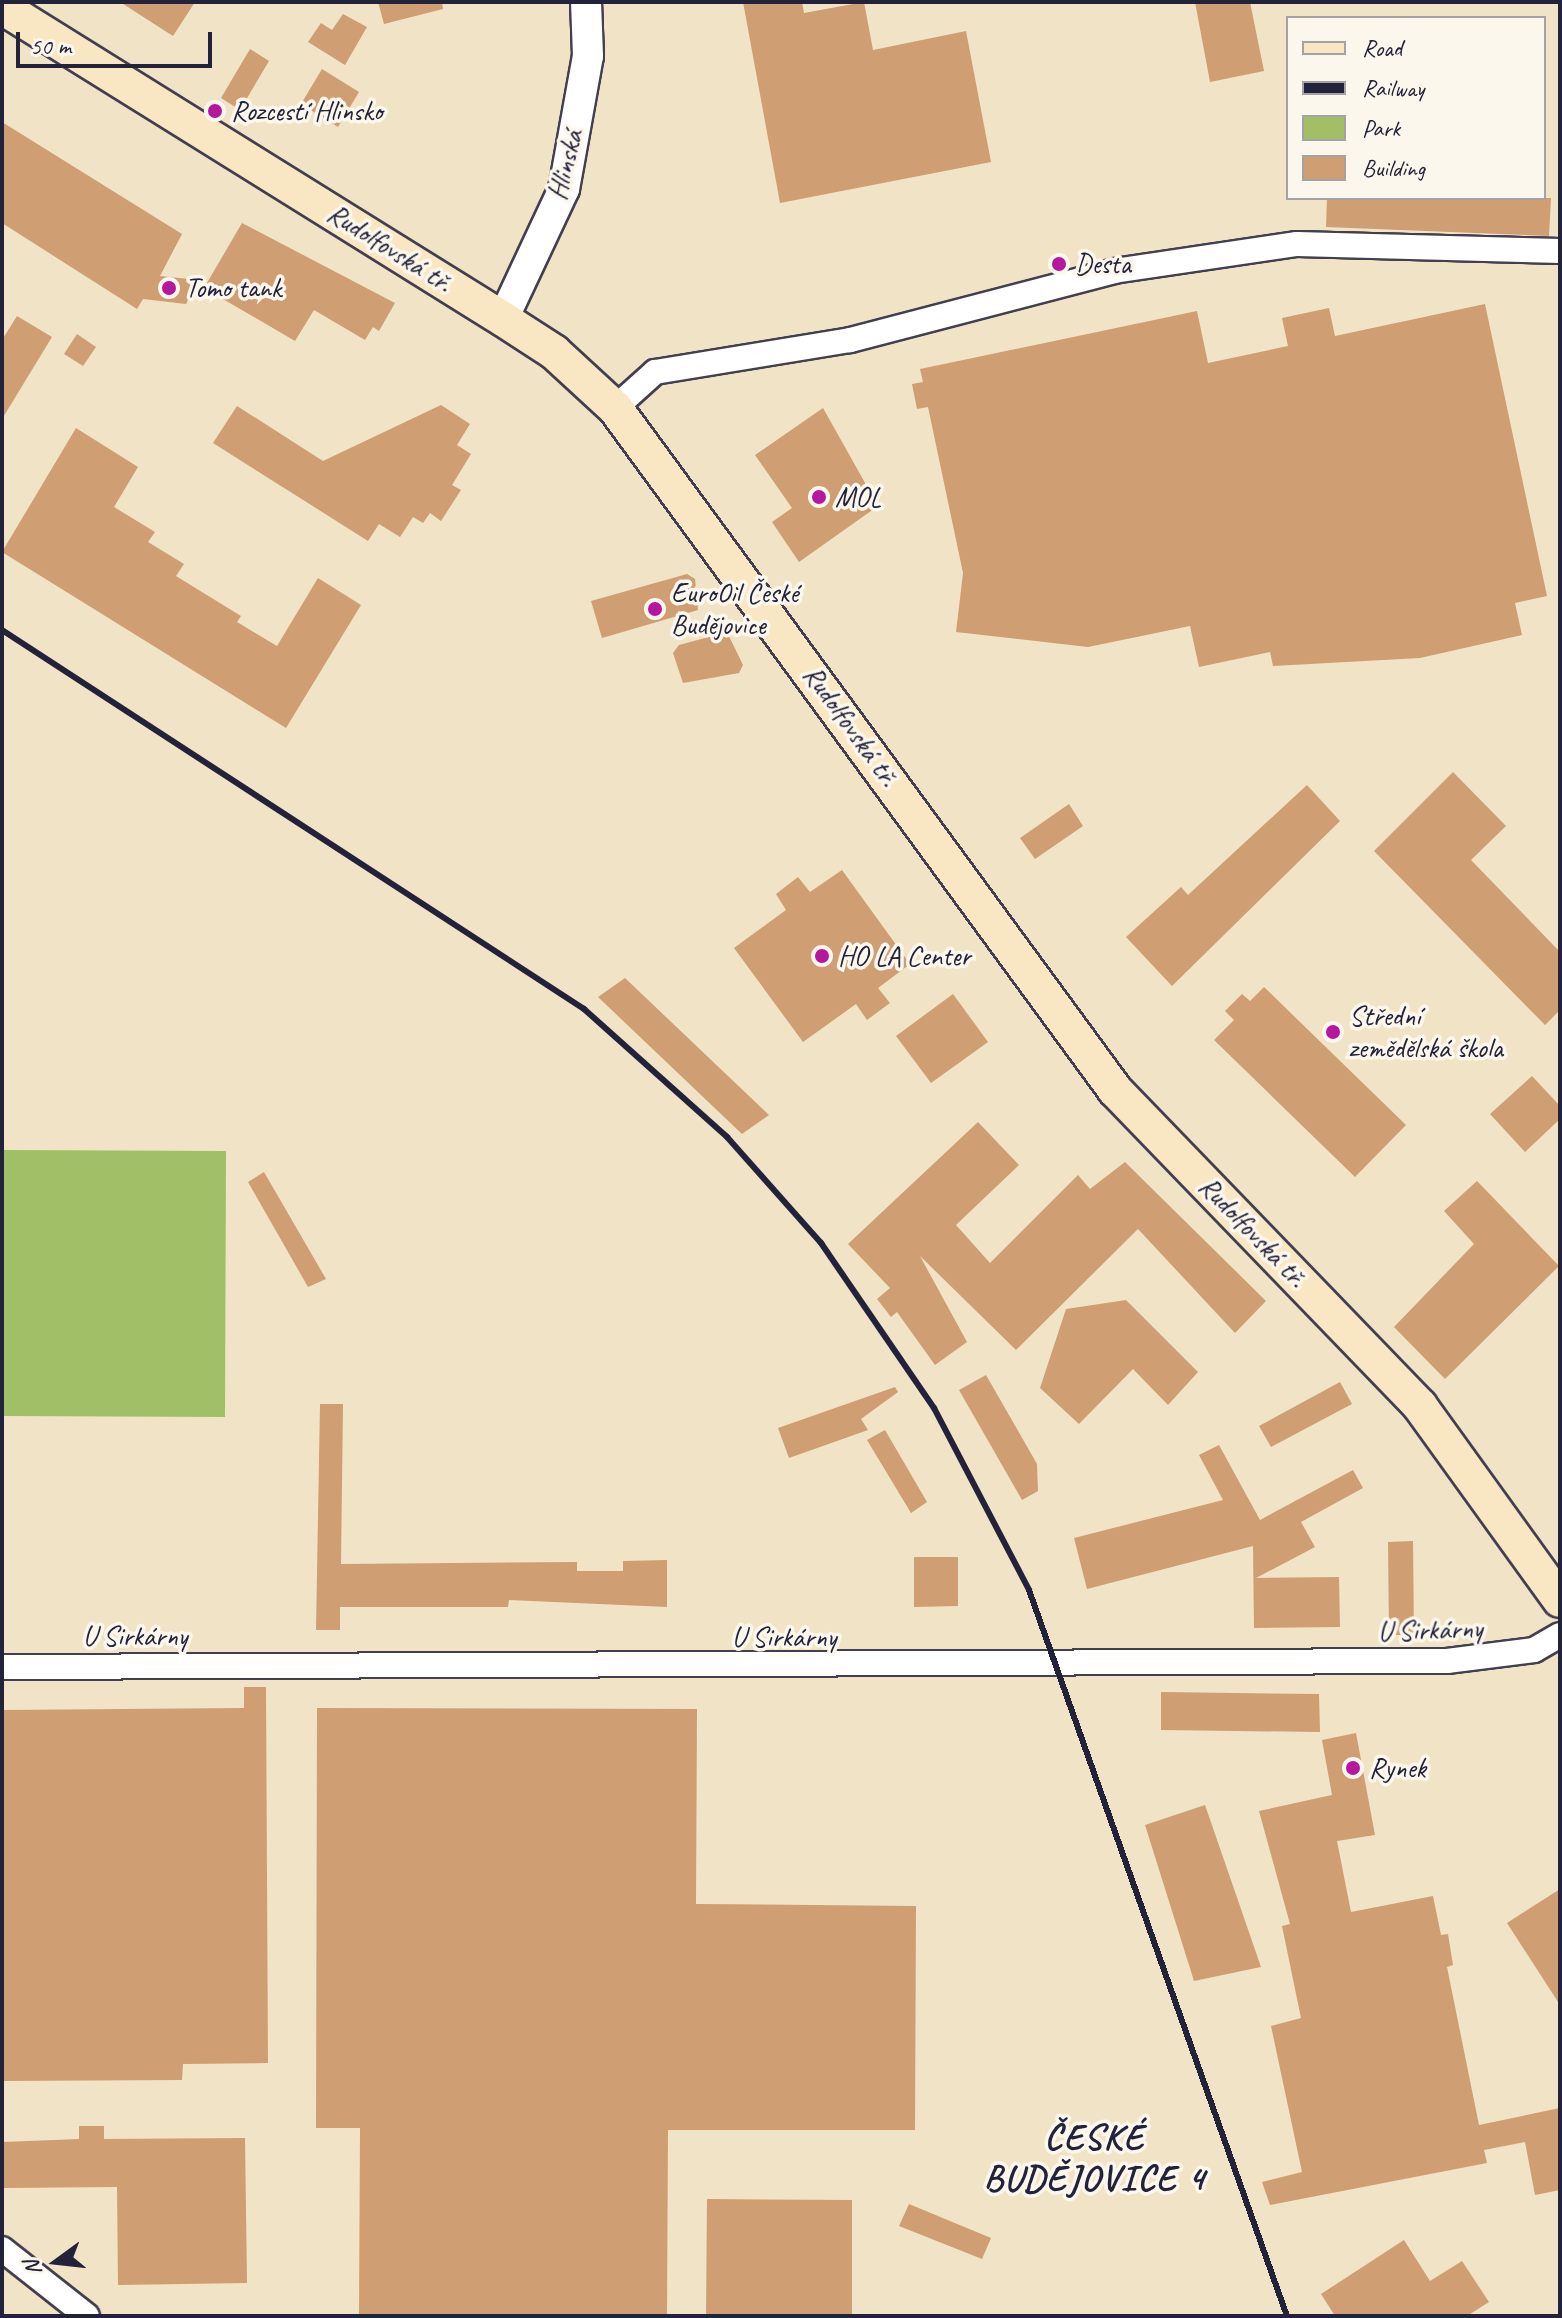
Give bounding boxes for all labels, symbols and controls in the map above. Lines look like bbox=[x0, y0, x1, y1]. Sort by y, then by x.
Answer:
scale bar bbox=[20, 16, 216, 66]
legend bbox=[1286, 16, 1546, 200]
text: 50 m bbox=[30, 31, 71, 61]
text: Road bbox=[1362, 33, 1402, 63]
text: Railway bbox=[1362, 73, 1424, 103]
place label: Rozcestí Hlinsko bbox=[231, 94, 382, 128]
marker: Rozcestí Hlinsko bbox=[206, 102, 224, 120]
text: Park bbox=[1362, 113, 1400, 143]
street label: Hlinská bbox=[540, 127, 590, 203]
text: Building bbox=[1362, 153, 1425, 183]
street label: Rudolfovská tř. bbox=[321, 196, 459, 300]
place label: Desta bbox=[1075, 247, 1131, 281]
marker: Desta bbox=[1050, 255, 1068, 273]
place label: Tomo tank bbox=[185, 271, 282, 305]
marker: Tomo tank bbox=[160, 279, 178, 297]
place label: MOL bbox=[835, 480, 881, 514]
marker: MOL bbox=[810, 488, 828, 506]
place label: EuroOil České Budějovice bbox=[671, 576, 798, 642]
marker: EuroOil České Budějovice bbox=[646, 600, 664, 618]
street label: Rudolfovská tř. bbox=[796, 659, 906, 793]
place label: HO LA Center bbox=[838, 939, 971, 973]
marker: HO LA Center bbox=[813, 947, 831, 965]
place label: Střední zemědělská škola bbox=[1349, 999, 1503, 1065]
marker: Střední zemědělská škola bbox=[1324, 1023, 1342, 1041]
street label: Rudolfovská tř. bbox=[1192, 1170, 1314, 1294]
street label: U Sirkárny bbox=[1377, 1611, 1483, 1649]
street label: U Sirkárny bbox=[83, 1619, 187, 1653]
street label: U Sirkárny bbox=[732, 1620, 836, 1654]
place label: Rynek bbox=[1369, 1751, 1426, 1785]
marker: Rynek bbox=[1344, 1759, 1362, 1777]
district label: ČESKÉ BUDĚJOVICE 4 bbox=[983, 2115, 1207, 2200]
north arrow bbox=[16, 2222, 96, 2302]
text: N bbox=[18, 2258, 48, 2278]

